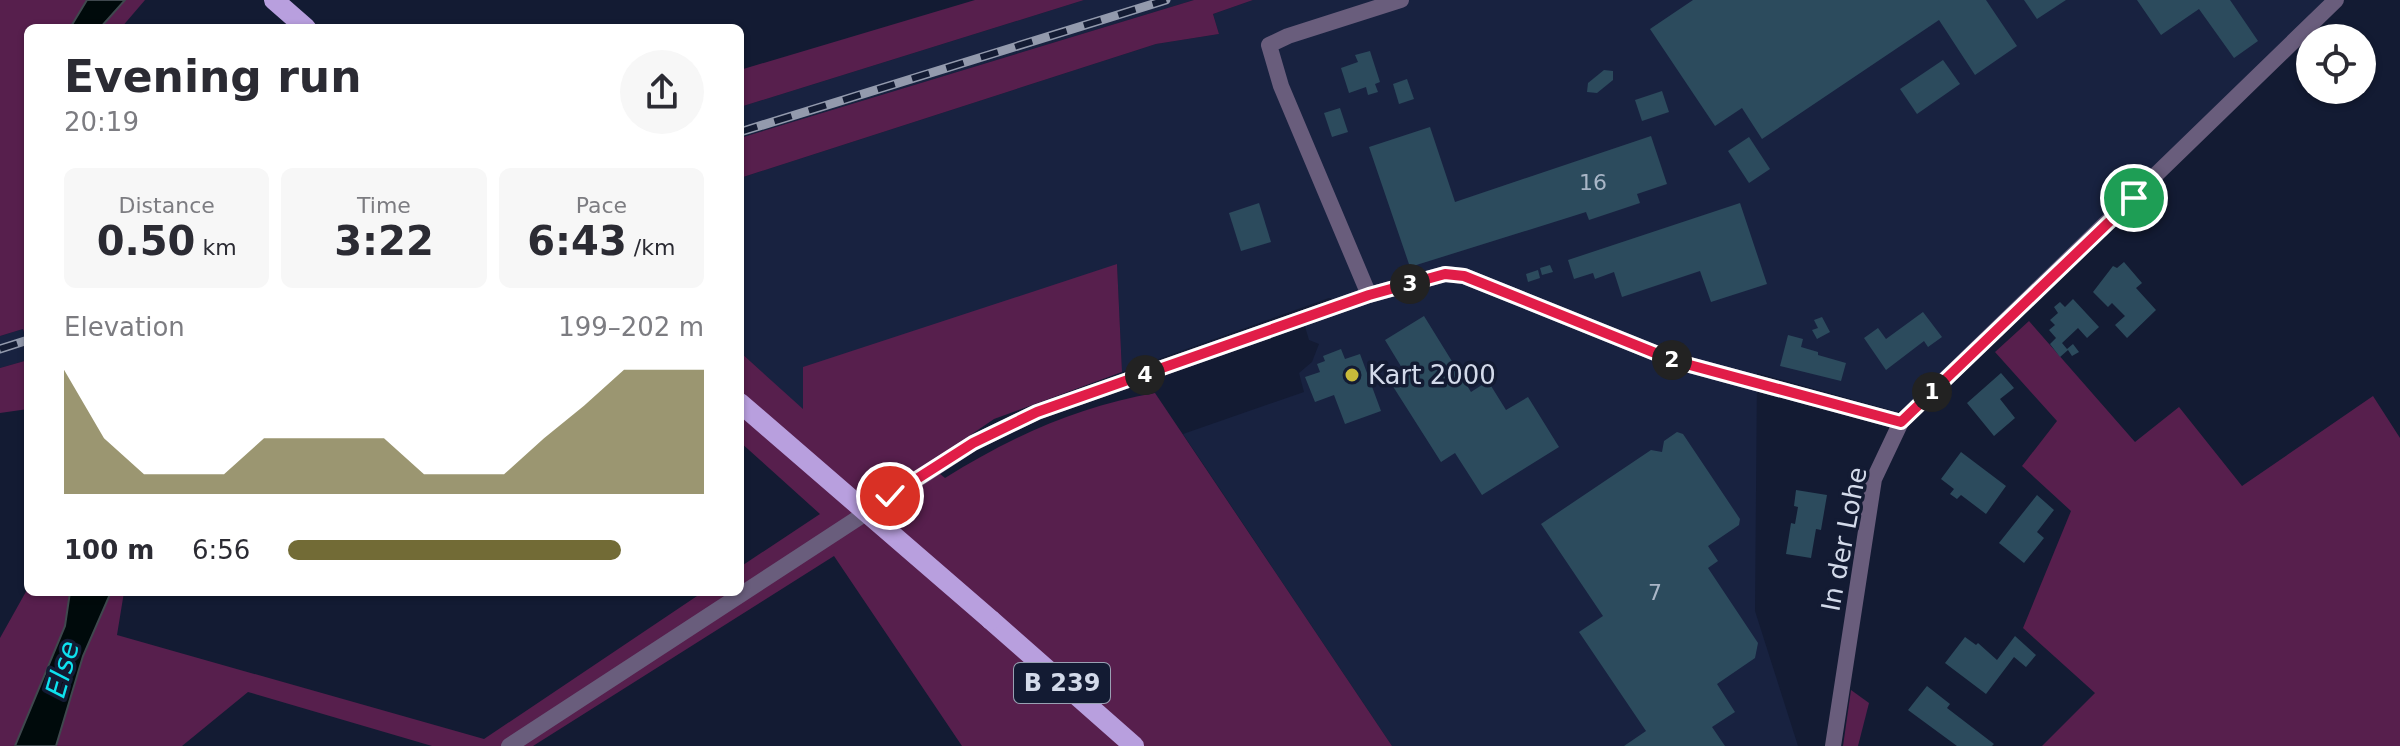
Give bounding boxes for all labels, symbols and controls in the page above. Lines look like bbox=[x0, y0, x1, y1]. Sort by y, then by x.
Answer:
map controls bbox=[2296, 24, 2376, 104]
button: locate bbox=[2296, 24, 2376, 104]
button: share bbox=[620, 50, 704, 134]
text: Evening run bbox=[64, 51, 361, 102]
text: 20:19 bbox=[64, 107, 139, 137]
pin bbox=[2100, 164, 2168, 232]
house number: 16 bbox=[1579, 170, 1607, 195]
icon: arrive bbox=[2112, 176, 2156, 220]
text: Distance bbox=[119, 193, 215, 218]
text: Time bbox=[357, 193, 411, 218]
text: Pace bbox=[576, 193, 627, 218]
text: 0.50 bbox=[97, 218, 195, 264]
text: 3:22 bbox=[334, 218, 434, 264]
text: 6:43 bbox=[527, 218, 627, 264]
text: km bbox=[195, 235, 237, 260]
text: /km bbox=[627, 235, 675, 260]
pin: 3 bbox=[1390, 264, 1430, 304]
text: 3 bbox=[1402, 271, 1418, 296]
text: Elevation bbox=[64, 312, 185, 342]
text: 199–202 m bbox=[558, 312, 704, 342]
pin: 2 bbox=[1652, 340, 1692, 380]
text: 2 bbox=[1664, 347, 1680, 372]
pin: 4 bbox=[1125, 355, 1165, 395]
place label: Kart 2000 bbox=[1368, 360, 1496, 390]
text: 4 bbox=[1137, 362, 1153, 387]
marker: Kart 2000 bbox=[1343, 366, 1361, 384]
pin: 1 bbox=[1912, 372, 1952, 412]
text: 1 bbox=[1924, 379, 1940, 404]
pin bbox=[856, 462, 924, 530]
street label: In der Lohe bbox=[1815, 464, 1873, 614]
icon: check bbox=[868, 474, 912, 518]
text: 100 m bbox=[64, 535, 154, 565]
text: 6:56 bbox=[192, 535, 250, 565]
house number: 7 bbox=[1648, 580, 1662, 605]
water label: Else bbox=[39, 637, 86, 701]
road number: B 239 bbox=[1014, 663, 1110, 703]

